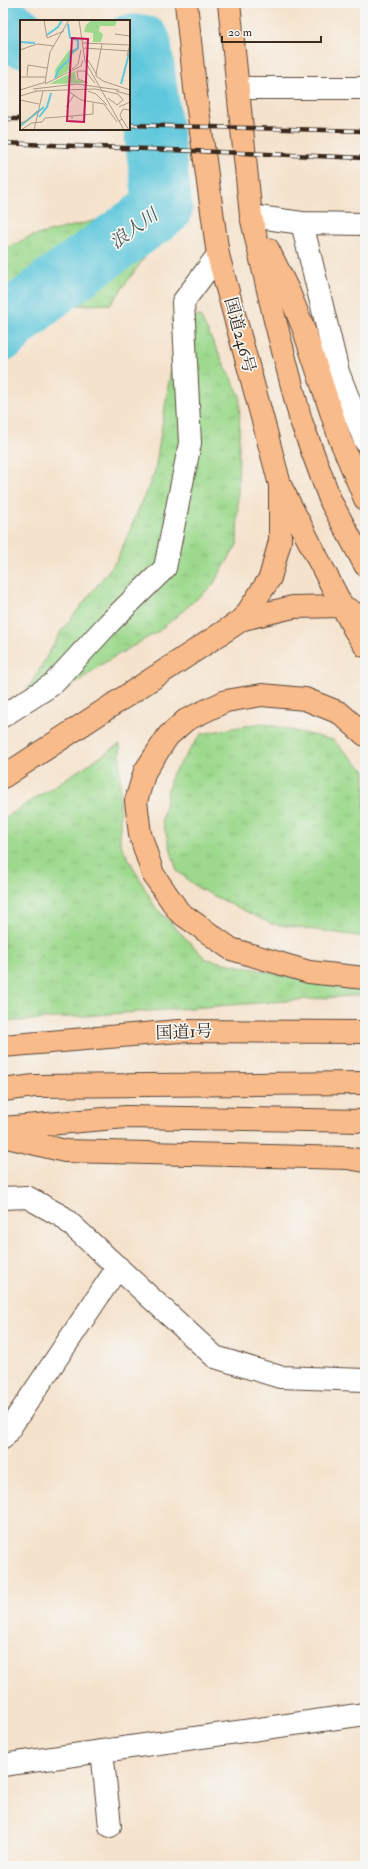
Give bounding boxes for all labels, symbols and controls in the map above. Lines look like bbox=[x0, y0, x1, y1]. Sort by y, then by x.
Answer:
scale bar bbox=[222, 18, 321, 44]
inset map bbox=[20, 20, 130, 130]
text: 20 m bbox=[228, 25, 253, 40]
water label: 浪人川 bbox=[105, 203, 164, 254]
street label: 国道246号 bbox=[220, 295, 260, 375]
street label: 国道1号 bbox=[155, 1021, 213, 1043]

